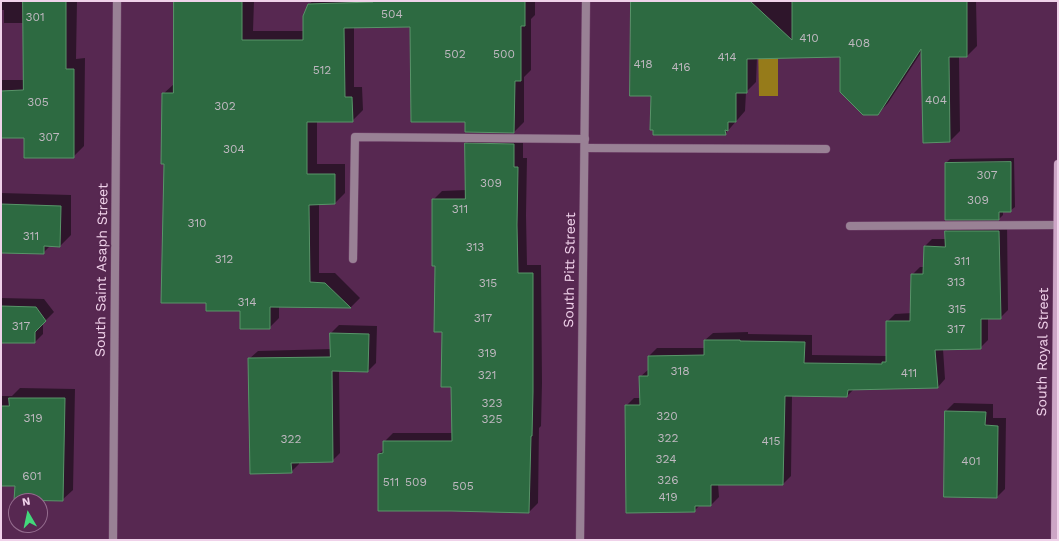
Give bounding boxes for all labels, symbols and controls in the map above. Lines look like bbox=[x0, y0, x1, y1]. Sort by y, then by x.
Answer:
house number: 504 bbox=[381, 7, 403, 21]
house number: 301 bbox=[25, 10, 45, 24]
house number: 410 bbox=[799, 31, 819, 45]
house number: 408 bbox=[848, 36, 870, 50]
house number: 502 bbox=[444, 47, 466, 61]
house number: 500 bbox=[493, 47, 515, 61]
house number: 414 bbox=[717, 50, 737, 64]
house number: 418 bbox=[633, 57, 653, 71]
house number: 416 bbox=[671, 60, 691, 74]
house number: 512 bbox=[313, 63, 331, 77]
house number: 404 bbox=[925, 93, 947, 107]
house number: 305 bbox=[27, 95, 49, 109]
house number: 302 bbox=[214, 99, 236, 113]
house number: 307 bbox=[39, 130, 59, 144]
house number: 304 bbox=[223, 142, 245, 156]
house number: 307 bbox=[977, 168, 997, 182]
house number: 309 bbox=[480, 176, 502, 190]
street label: South Saint Asaph Street bbox=[92, 183, 112, 357]
house number: 309 bbox=[967, 193, 989, 207]
house number: 311 bbox=[452, 202, 468, 216]
street label: South Pitt Street bbox=[561, 212, 579, 328]
house number: 310 bbox=[187, 216, 207, 230]
house number: 311 bbox=[23, 229, 39, 243]
house number: 313 bbox=[466, 240, 484, 254]
house number: 312 bbox=[215, 252, 233, 266]
house number: 311 bbox=[954, 254, 970, 268]
house number: 313 bbox=[947, 275, 965, 289]
house number: 315 bbox=[479, 276, 497, 290]
street label: South Royal Street bbox=[1033, 287, 1053, 417]
house number: 314 bbox=[237, 295, 257, 309]
house number: 315 bbox=[948, 302, 966, 316]
house number: 317 bbox=[474, 311, 492, 325]
house number: 317 bbox=[12, 319, 30, 333]
house number: 317 bbox=[947, 322, 965, 336]
house number: 319 bbox=[477, 346, 497, 360]
house number: 318 bbox=[670, 364, 690, 378]
house number: 411 bbox=[901, 366, 917, 380]
house number: 321 bbox=[478, 368, 496, 382]
house number: 323 bbox=[482, 396, 502, 410]
house number: 320 bbox=[656, 409, 678, 423]
house number: 319 bbox=[23, 411, 43, 425]
house number: 325 bbox=[482, 412, 502, 426]
house number: 322 bbox=[658, 431, 678, 445]
house number: 322 bbox=[281, 432, 301, 446]
house number: 415 bbox=[762, 434, 780, 448]
house number: 324 bbox=[656, 452, 676, 466]
house number: 401 bbox=[961, 454, 981, 468]
house number: 601 bbox=[22, 469, 42, 483]
house number: 326 bbox=[657, 473, 679, 487]
house number: 511 bbox=[383, 475, 399, 489]
house number: 509 bbox=[405, 475, 427, 489]
house number: 505 bbox=[452, 479, 474, 493]
house number: 419 bbox=[658, 490, 678, 504]
north arrow bbox=[8, 493, 48, 533]
text: N bbox=[21, 495, 31, 509]

